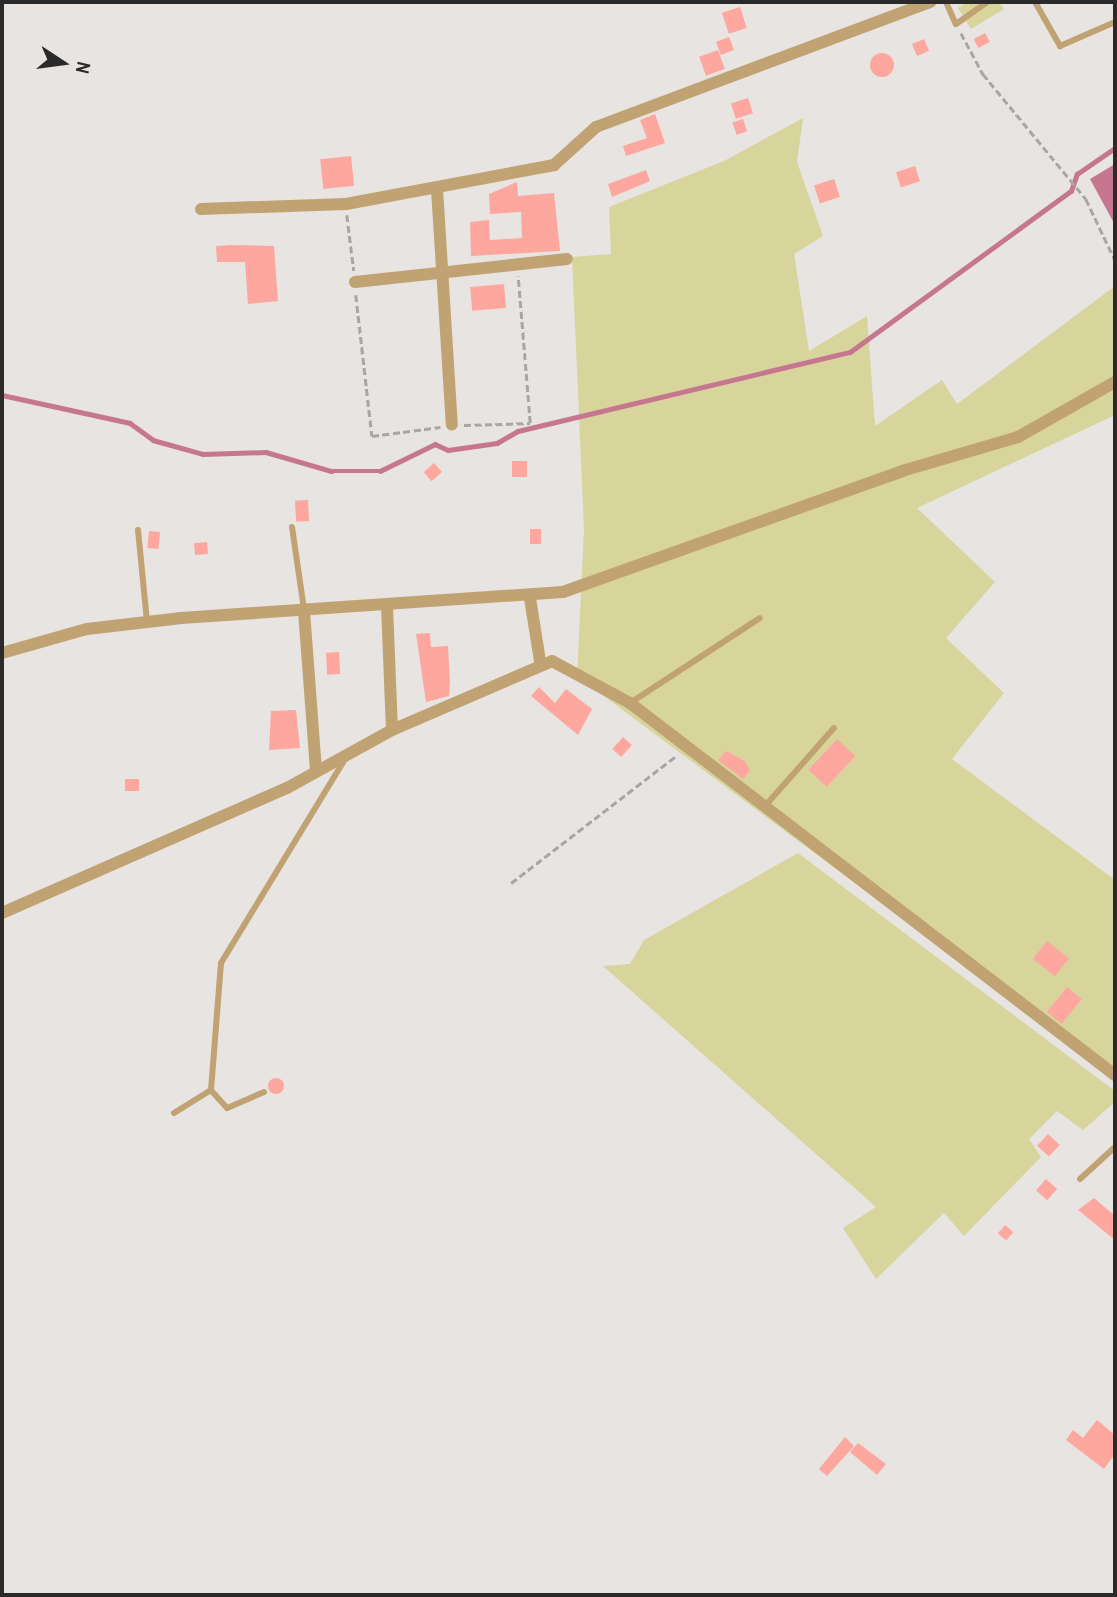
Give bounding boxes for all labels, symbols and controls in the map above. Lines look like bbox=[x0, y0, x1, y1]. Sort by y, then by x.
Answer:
north arrow bbox=[28, 28, 98, 98]
text: N bbox=[70, 59, 97, 76]

